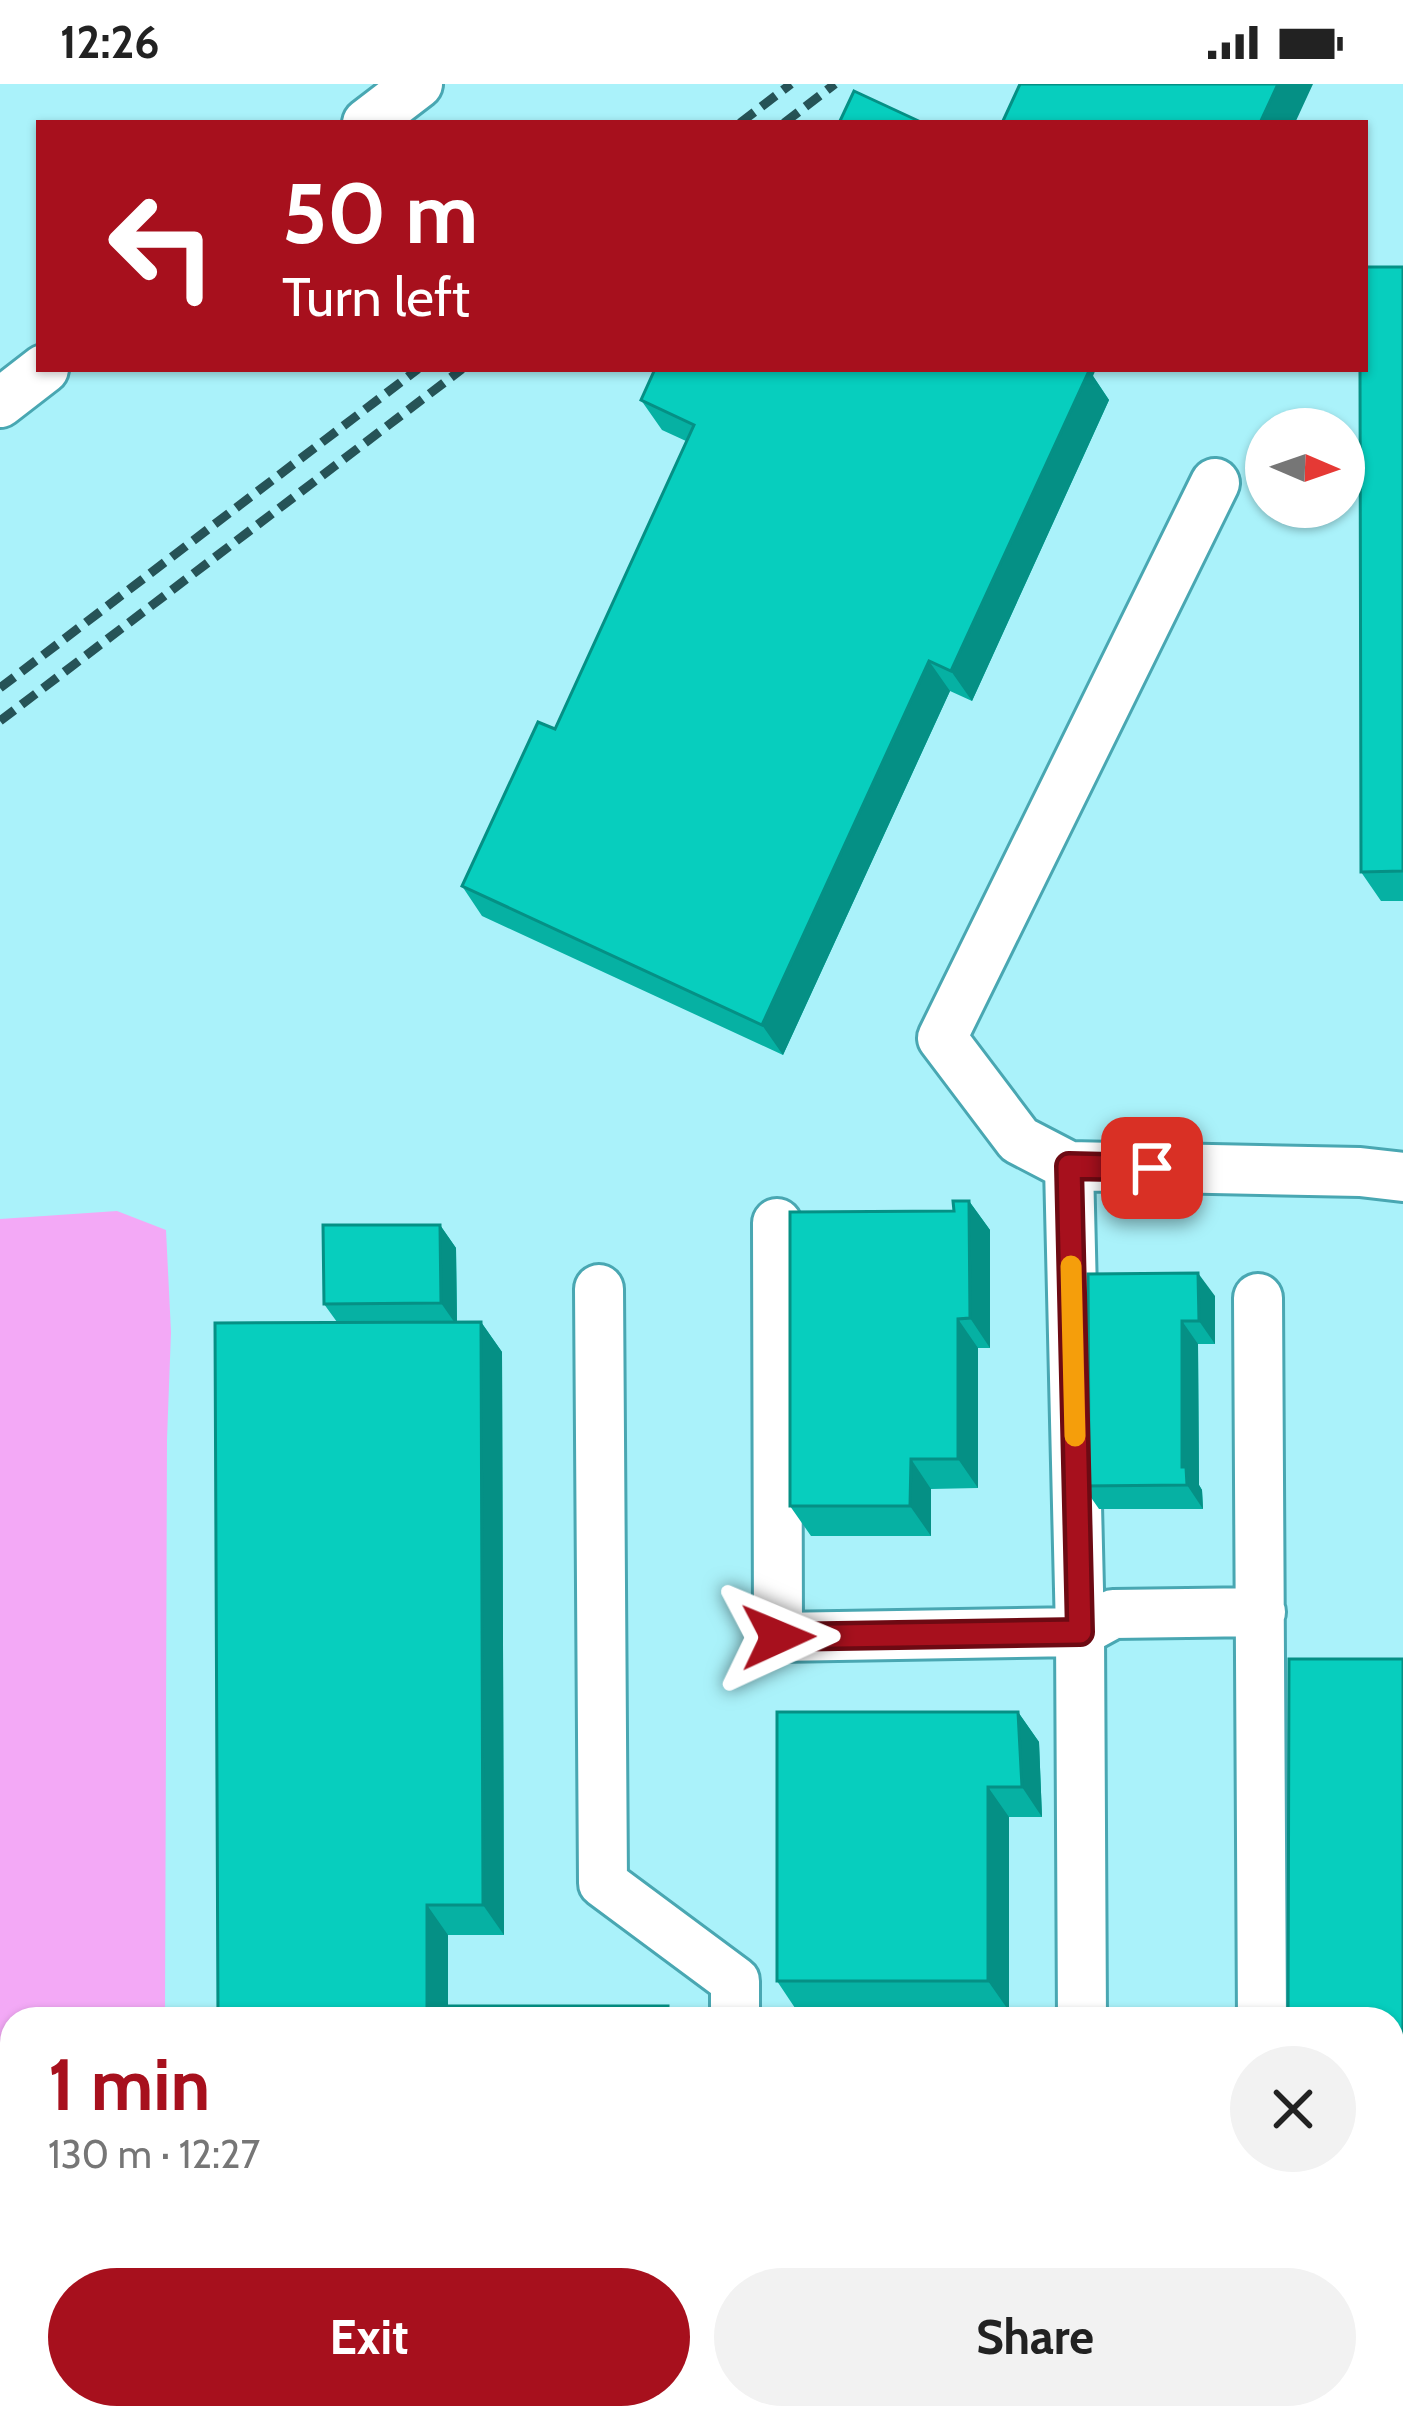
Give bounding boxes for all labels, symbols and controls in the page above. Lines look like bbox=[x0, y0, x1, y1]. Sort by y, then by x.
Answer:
text: 12:26 bbox=[60, 15, 160, 69]
text: 50 m bbox=[282, 162, 478, 264]
icon: left bbox=[84, 168, 240, 324]
text: Turn left bbox=[282, 264, 470, 330]
north arrow bbox=[1245, 408, 1365, 528]
map controls bbox=[1245, 408, 1365, 528]
pin bbox=[1101, 1117, 1203, 1219]
icon: arrive bbox=[1119, 1135, 1185, 1201]
position arrow bbox=[715, 1574, 841, 1700]
text: 1 min bbox=[48, 2041, 210, 2128]
button: close bbox=[1230, 2046, 1356, 2172]
text: 130 m · 12:27 bbox=[48, 2130, 260, 2178]
button: Exit bbox=[48, 2268, 690, 2406]
button: Share bbox=[714, 2268, 1356, 2406]

